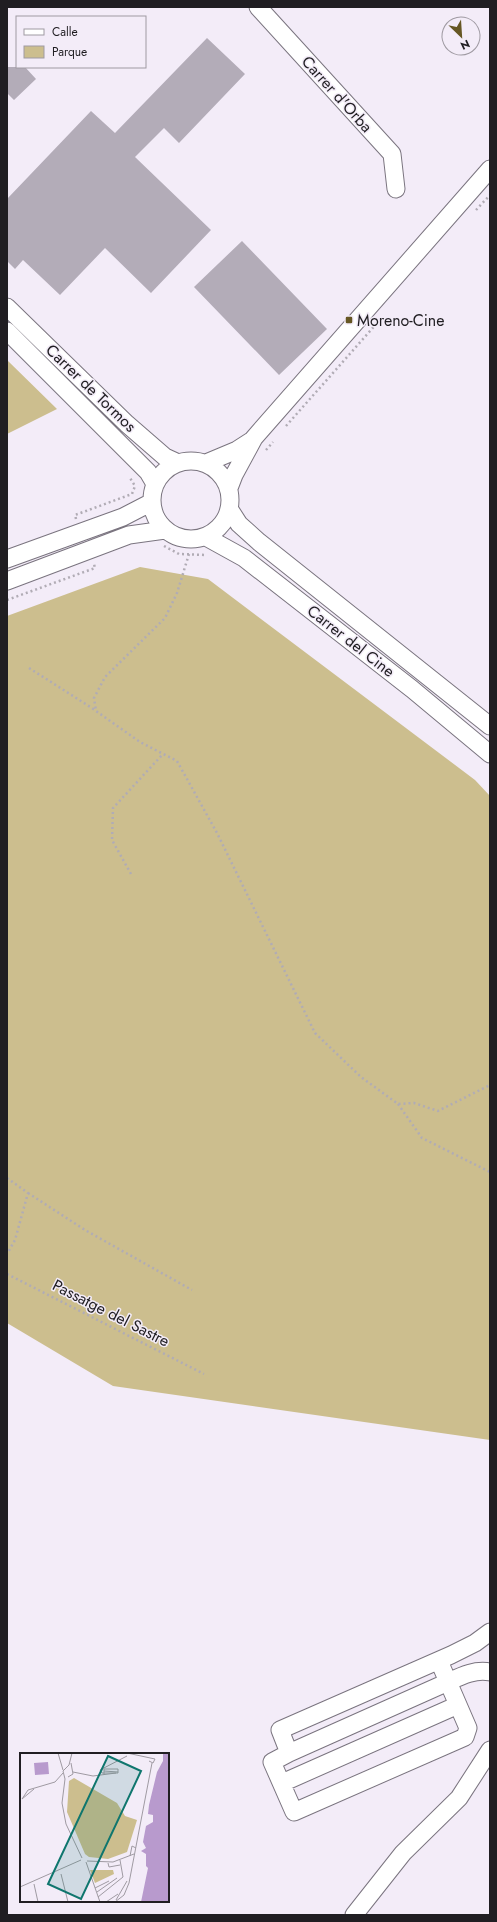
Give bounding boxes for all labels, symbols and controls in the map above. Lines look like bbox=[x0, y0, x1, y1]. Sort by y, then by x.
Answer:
legend bbox=[16, 16, 146, 68]
north arrow bbox=[441, 16, 481, 56]
text: Calle bbox=[52, 23, 78, 41]
text: N bbox=[458, 36, 473, 54]
text: Parque bbox=[52, 43, 87, 61]
street label: Carrer d'Orba bbox=[296, 51, 378, 137]
place label: Moreno-Cine bbox=[357, 309, 444, 332]
marker: Moreno-Cine bbox=[344, 315, 354, 325]
street label: Carrer de Tormos bbox=[41, 339, 141, 437]
street label: Carrer del Cine bbox=[302, 599, 400, 683]
street label: Passatge del Sastre bbox=[48, 1274, 174, 1352]
inset map bbox=[20, 1753, 169, 1902]

